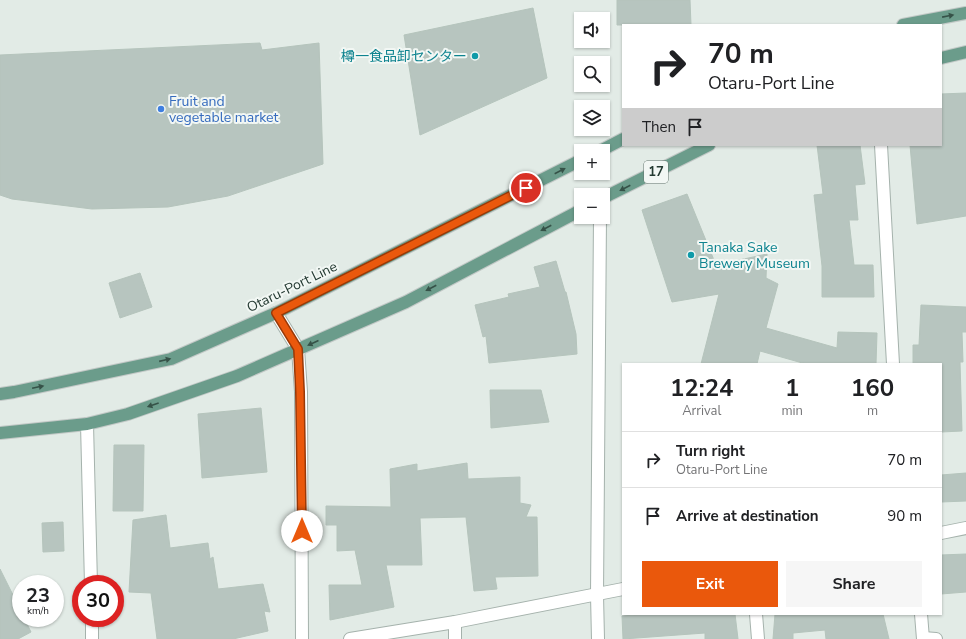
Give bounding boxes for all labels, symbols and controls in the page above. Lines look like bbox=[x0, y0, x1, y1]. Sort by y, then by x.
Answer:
map controls bbox=[574, 12, 610, 224]
button: sound bbox=[574, 12, 610, 48]
one-way arrow bbox=[942, 13, 954, 19]
text: 70 m bbox=[708, 35, 774, 73]
icon: right bbox=[642, 40, 694, 92]
place label: 樽一食品卸センター bbox=[341, 47, 467, 66]
marker: 樽一食品卸センター bbox=[470, 51, 480, 61]
button: search bbox=[574, 56, 610, 92]
text: Otaru-Port Line bbox=[708, 71, 834, 95]
place label: Fruit and vegetable market bbox=[169, 92, 278, 127]
button: layers bbox=[574, 100, 610, 136]
marker: Fruit and vegetable market bbox=[156, 104, 166, 114]
icon: arrive bbox=[684, 116, 706, 138]
text: Then bbox=[642, 117, 676, 137]
button: + bbox=[574, 144, 610, 180]
road number: 17 bbox=[644, 161, 668, 183]
one-way arrow bbox=[554, 168, 566, 174]
pin bbox=[509, 171, 543, 205]
icon: arrive bbox=[515, 177, 537, 199]
one-way arrow bbox=[619, 185, 630, 191]
button: − bbox=[574, 188, 610, 224]
one-way arrow bbox=[541, 225, 552, 231]
place label: Tanaka Sake Brewery Museum bbox=[699, 238, 810, 273]
marker: Tanaka Sake Brewery Museum bbox=[686, 250, 696, 260]
street label: Otaru-Port Line bbox=[244, 257, 340, 317]
one-way arrow bbox=[426, 285, 437, 292]
one-way arrow bbox=[308, 340, 319, 346]
one-way arrow bbox=[160, 357, 172, 363]
text: 12:24 bbox=[670, 372, 733, 404]
text: 1 bbox=[785, 372, 799, 404]
text: 160 bbox=[851, 372, 894, 404]
one-way arrow bbox=[32, 384, 45, 390]
text: Arrival bbox=[682, 402, 721, 420]
text: min bbox=[781, 402, 803, 420]
text: m bbox=[867, 402, 878, 420]
one-way arrow bbox=[147, 403, 159, 409]
text: Turn right bbox=[676, 441, 745, 461]
icon: right bbox=[642, 449, 664, 471]
text: 70 m bbox=[887, 450, 922, 470]
text: Otaru-Port Line bbox=[676, 461, 767, 479]
icon: arrive bbox=[642, 505, 664, 527]
text: Arrive at destination bbox=[676, 506, 819, 526]
text: 90 m bbox=[887, 506, 922, 526]
position arrow bbox=[281, 510, 323, 552]
button: Exit bbox=[642, 561, 778, 607]
button: Share bbox=[786, 561, 922, 607]
speed limit sign: 30 bbox=[72, 575, 124, 627]
text: 23 bbox=[26, 582, 50, 609]
text: km/h bbox=[27, 604, 49, 618]

